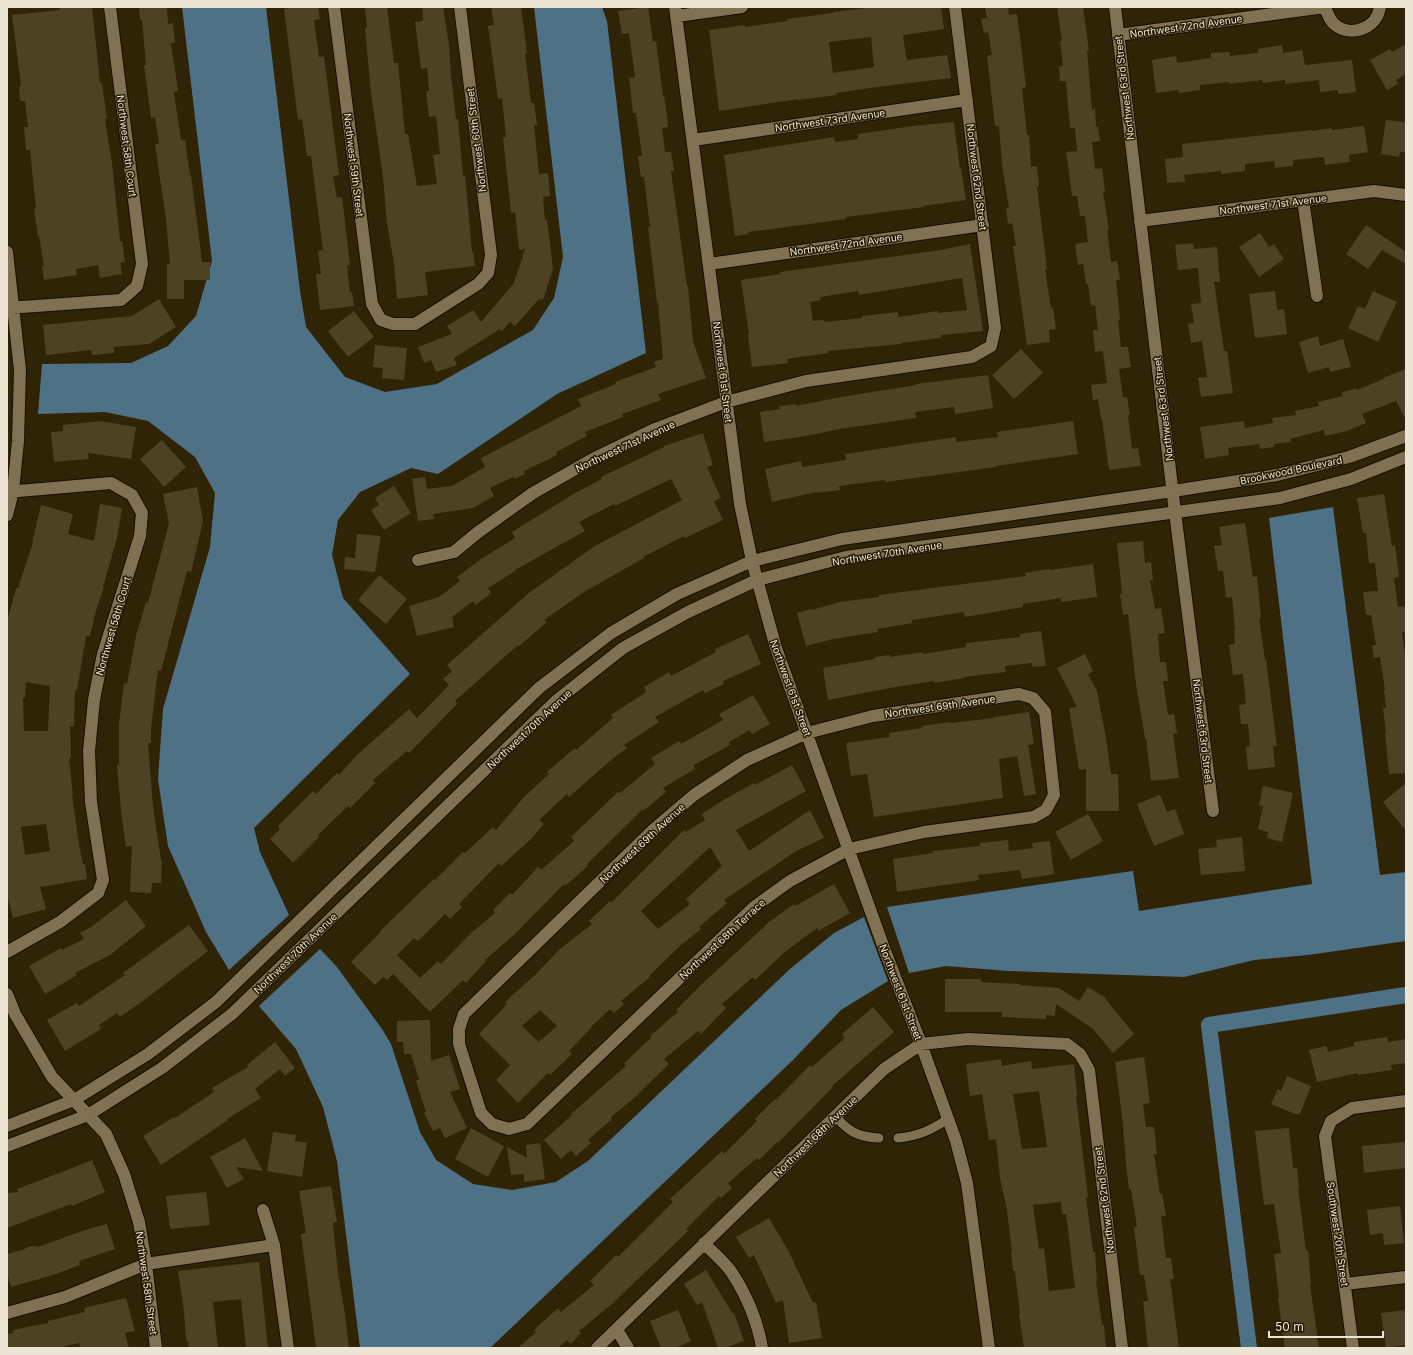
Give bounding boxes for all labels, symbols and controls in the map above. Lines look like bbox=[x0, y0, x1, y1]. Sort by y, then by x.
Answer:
street label: Northwest 72nd Avenue bbox=[1129, 12, 1243, 40]
street label: Northwest 63rd Street bbox=[1112, 34, 1136, 141]
street label: Northwest 60th Street bbox=[464, 87, 488, 193]
street label: Northwest 58th Court bbox=[115, 94, 139, 198]
street label: Northwest 73rd Avenue bbox=[774, 106, 886, 134]
street label: Northwest 59th Street bbox=[342, 112, 366, 218]
street label: Northwest 62nd Street bbox=[965, 123, 990, 232]
street label: Northwest 71st Avenue bbox=[1219, 191, 1328, 217]
street label: Northwest 72nd Avenue bbox=[789, 230, 903, 258]
street label: Northwest 61st Street bbox=[711, 321, 735, 424]
street label: Northwest 63rd Street bbox=[1151, 355, 1175, 462]
street label: Northwest 71st Avenue bbox=[574, 418, 677, 474]
street label: Brookwood Boulevard bbox=[1239, 453, 1343, 487]
street label: Northwest 70th Avenue bbox=[831, 538, 943, 568]
street label: Northwest 58th Court bbox=[93, 574, 133, 677]
street label: Northwest 61st Street bbox=[768, 638, 814, 739]
street label: Northwest 63rd Street bbox=[1191, 678, 1215, 785]
street label: Northwest 70th Avenue bbox=[484, 687, 574, 771]
street label: Northwest 69th Avenue bbox=[884, 692, 996, 720]
street label: Northwest 69th Avenue bbox=[597, 800, 687, 885]
street label: Northwest 68th Terrace bbox=[677, 896, 767, 982]
street label: Northwest 70th Avenue bbox=[251, 910, 339, 996]
street label: Northwest 61st Street bbox=[877, 942, 925, 1042]
street label: Northwest 68th Avenue bbox=[771, 1093, 859, 1179]
street label: Northwest 62nd Street bbox=[1091, 1145, 1116, 1254]
street label: Southwest 20th Street bbox=[1325, 1181, 1351, 1288]
street label: Northwest 58th Street bbox=[134, 1231, 160, 1336]
scale bar bbox=[1269, 1313, 1383, 1339]
text: 50 m bbox=[1275, 1319, 1304, 1334]

